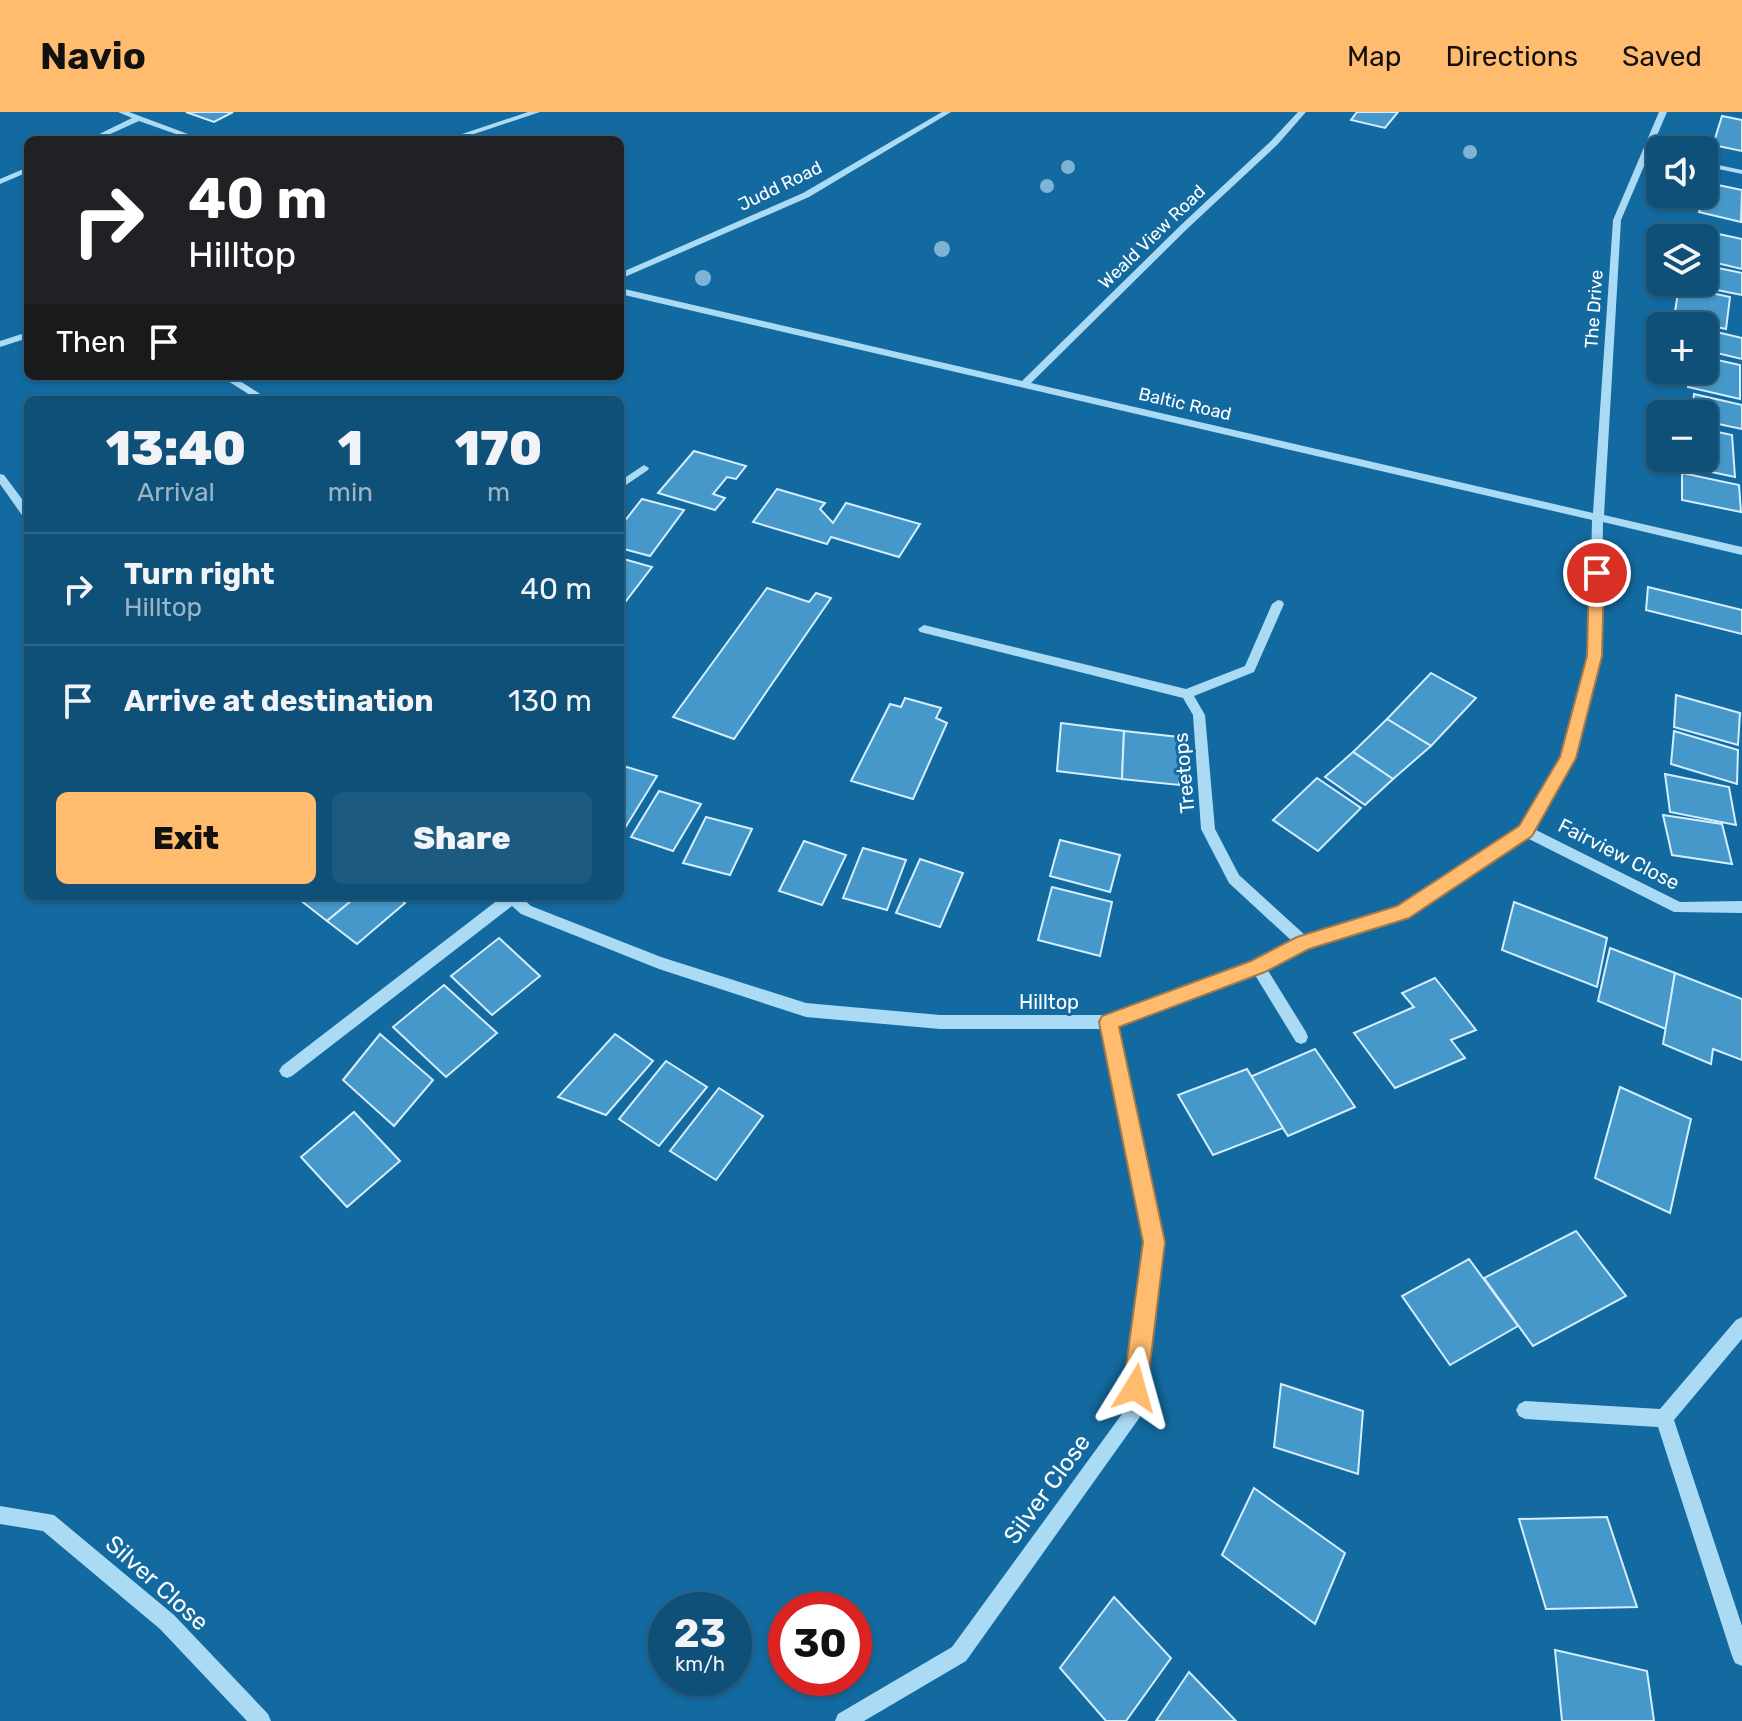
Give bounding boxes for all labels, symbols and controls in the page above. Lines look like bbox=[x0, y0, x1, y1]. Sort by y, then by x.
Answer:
text: Navio bbox=[40, 33, 146, 79]
text: Map bbox=[1347, 40, 1401, 73]
text: Directions bbox=[1445, 40, 1578, 73]
text: Saved bbox=[1622, 40, 1702, 73]
map controls bbox=[1646, 136, 1718, 472]
button: sound bbox=[1646, 136, 1718, 208]
street label: Judd Road bbox=[734, 156, 826, 216]
text: 40 m bbox=[188, 166, 328, 232]
icon: right bbox=[56, 168, 160, 272]
street label: Weald View Road bbox=[1094, 180, 1210, 294]
button: layers bbox=[1646, 224, 1718, 296]
text: Hilltop bbox=[188, 233, 296, 276]
street label: The Drive bbox=[1580, 269, 1608, 349]
button: + bbox=[1646, 312, 1718, 384]
icon: arrive bbox=[142, 320, 186, 364]
text: Then bbox=[56, 324, 126, 360]
street label: Baltic Road bbox=[1136, 383, 1234, 425]
button: − bbox=[1646, 400, 1718, 472]
text: 13:40 bbox=[106, 420, 246, 477]
text: 1 bbox=[338, 420, 363, 477]
text: 170 bbox=[455, 420, 542, 477]
text: Arrival bbox=[137, 477, 215, 508]
text: min bbox=[328, 477, 373, 508]
text: m bbox=[487, 477, 510, 508]
pin bbox=[1563, 539, 1631, 607]
icon: arrive bbox=[1575, 551, 1619, 595]
text: Turn right bbox=[124, 556, 275, 592]
icon: right bbox=[56, 567, 100, 611]
text: 40 m bbox=[520, 571, 592, 607]
text: Hilltop bbox=[124, 592, 202, 623]
icon: arrive bbox=[56, 679, 100, 723]
text: Arrive at destination bbox=[124, 683, 434, 719]
text: 130 m bbox=[508, 683, 592, 719]
street label: Treetops bbox=[1169, 732, 1199, 814]
button: Exit bbox=[56, 792, 316, 884]
button: Share bbox=[332, 792, 592, 884]
street label: Fairview Close bbox=[1554, 813, 1684, 895]
street label: Hilltop bbox=[1019, 990, 1079, 1014]
position arrow bbox=[1093, 1346, 1177, 1430]
street label: Silver Close bbox=[998, 1429, 1096, 1549]
street label: Silver Close bbox=[100, 1530, 214, 1636]
speed limit sign: 30 bbox=[768, 1592, 872, 1696]
text: 23 bbox=[674, 1610, 726, 1657]
text: km/h bbox=[675, 1652, 725, 1676]

